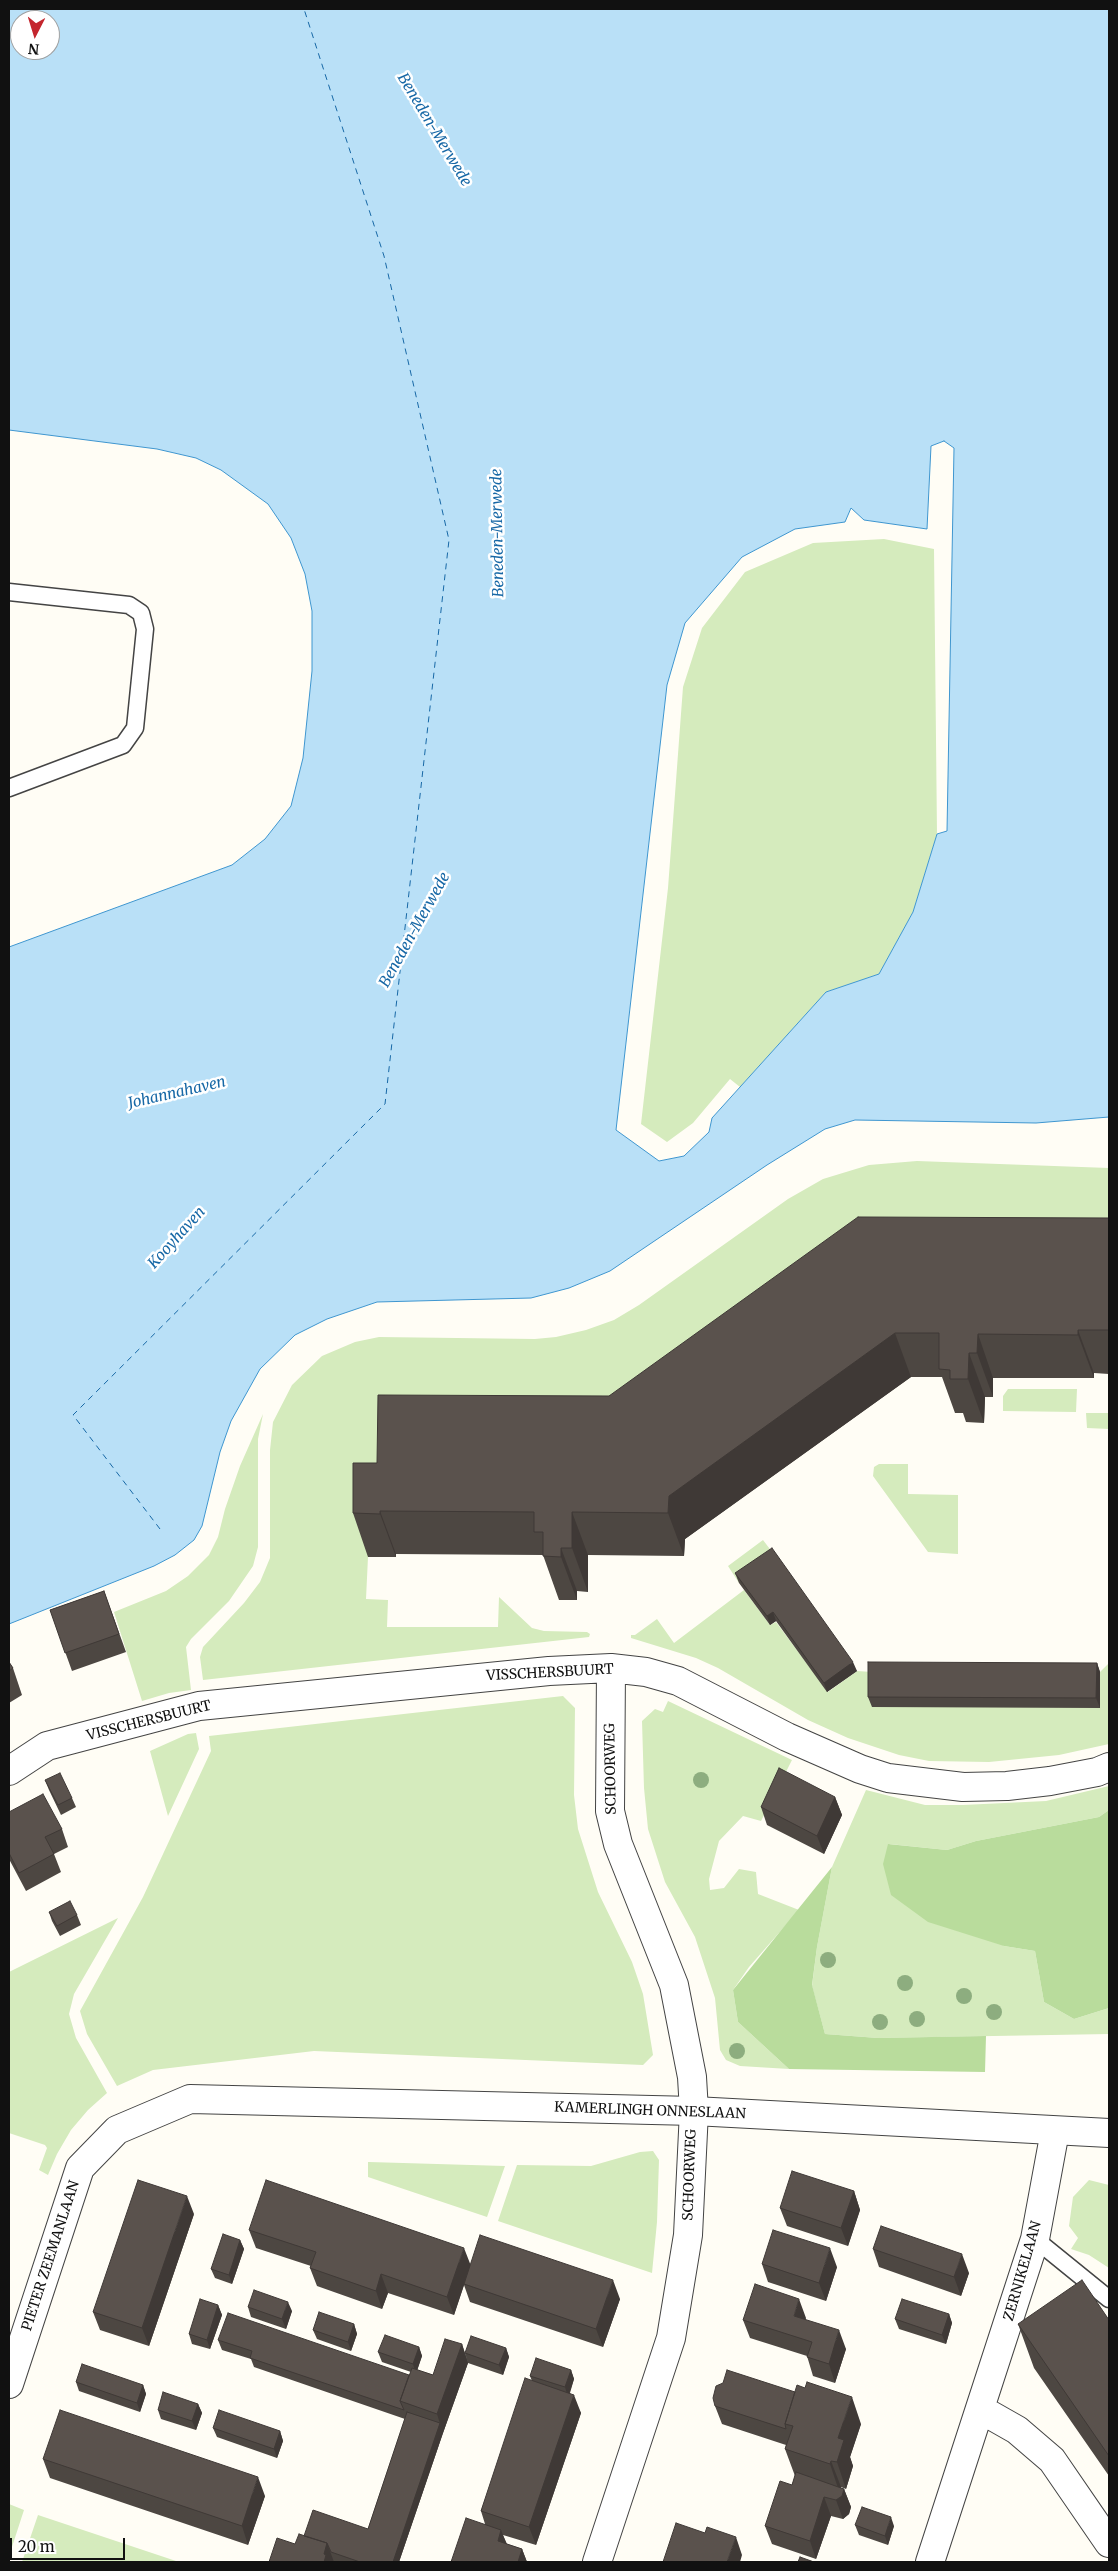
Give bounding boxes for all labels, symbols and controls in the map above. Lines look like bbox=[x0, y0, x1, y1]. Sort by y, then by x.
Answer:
north arrow bbox=[10, 10, 60, 60]
text: N bbox=[27, 39, 40, 58]
water label: Beneden-Merwede bbox=[393, 70, 475, 190]
water label: Beneden-Merwede bbox=[488, 469, 508, 597]
water label: Beneden-Merwede bbox=[376, 869, 454, 991]
water label: Johannahaven bbox=[127, 1073, 227, 1113]
water label: Kooyhaven bbox=[145, 1203, 209, 1273]
street label: VISSCHERSBUURT bbox=[486, 1661, 614, 1685]
street label: VISSCHERSBUURT bbox=[85, 1697, 213, 1745]
street label: SCHOORWEG bbox=[602, 1723, 620, 1815]
street label: KAMERLINGH ONNESLAAN bbox=[554, 2099, 746, 2123]
street label: SCHOORWEG bbox=[680, 2129, 700, 2221]
street label: PIETER ZEEMANLAAN bbox=[19, 2179, 83, 2333]
street label: ZERNIKELAAN bbox=[1001, 2219, 1045, 2323]
scale bar bbox=[12, 2528, 128, 2560]
text: 20 m bbox=[18, 2537, 55, 2556]

